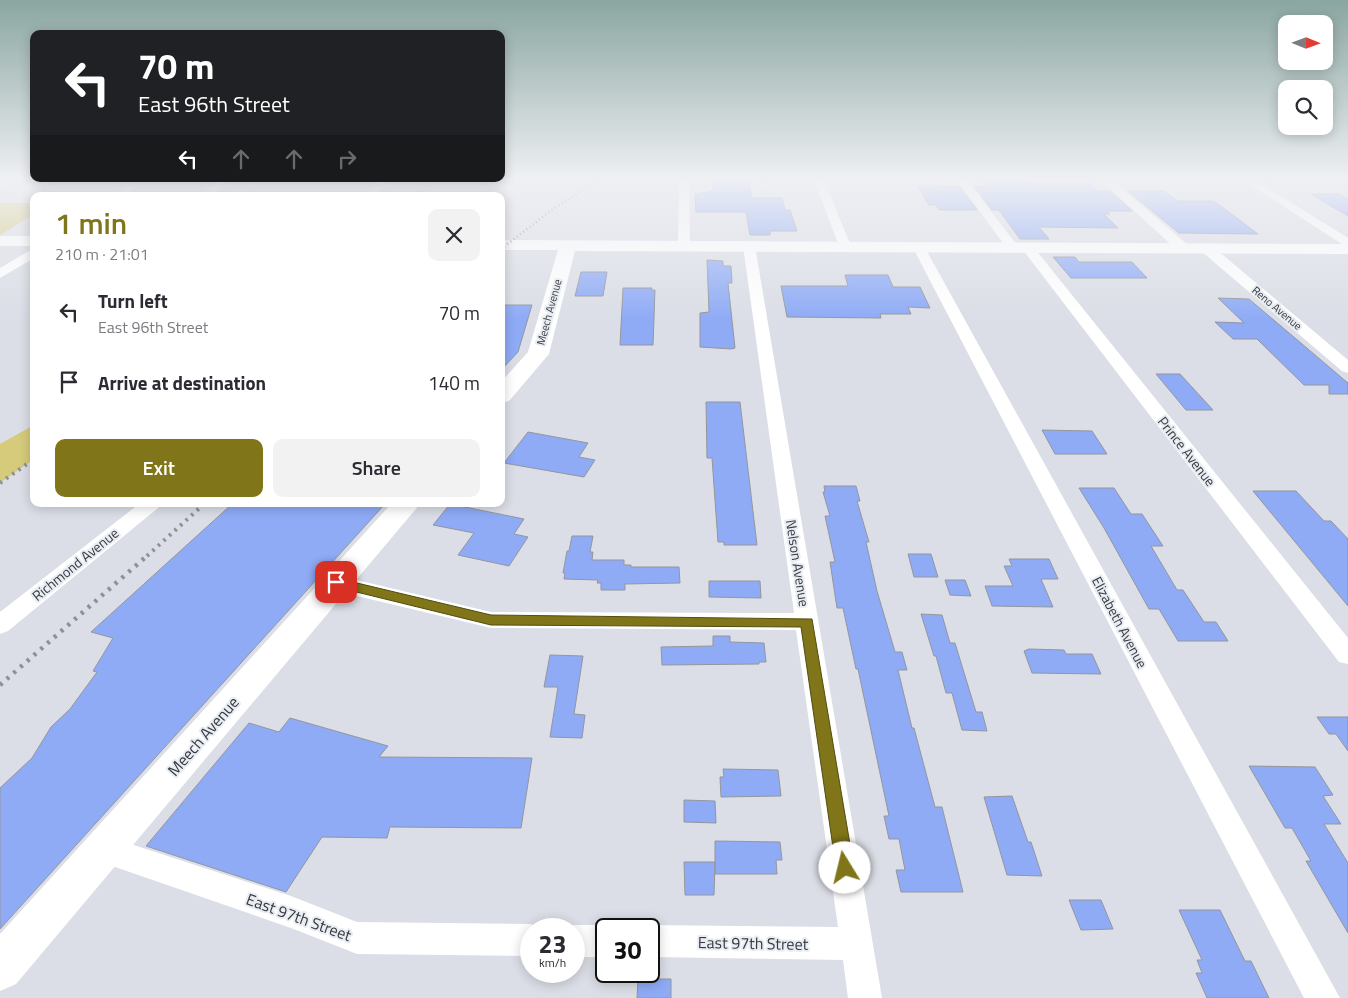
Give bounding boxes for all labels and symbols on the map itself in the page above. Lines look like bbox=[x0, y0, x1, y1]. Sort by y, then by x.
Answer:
north arrow bbox=[1278, 15, 1332, 70]
street label: Meech Avenue bbox=[532, 277, 566, 347]
street label: Reno Avenue bbox=[1249, 282, 1306, 334]
street label: Prince Avenue bbox=[1153, 412, 1221, 490]
street label: Nelson Avenue bbox=[781, 518, 815, 608]
street label: Richmond Avenue bbox=[27, 522, 123, 606]
pin bbox=[315, 561, 357, 603]
street label: Elizabeth Avenue bbox=[1087, 572, 1153, 672]
street label: Meech Avenue bbox=[162, 691, 244, 781]
position arrow bbox=[818, 841, 870, 893]
street label: East 97th Street bbox=[243, 887, 355, 947]
speed limit sign: 30 bbox=[595, 918, 660, 983]
street label: East 97th Street bbox=[698, 930, 809, 956]

